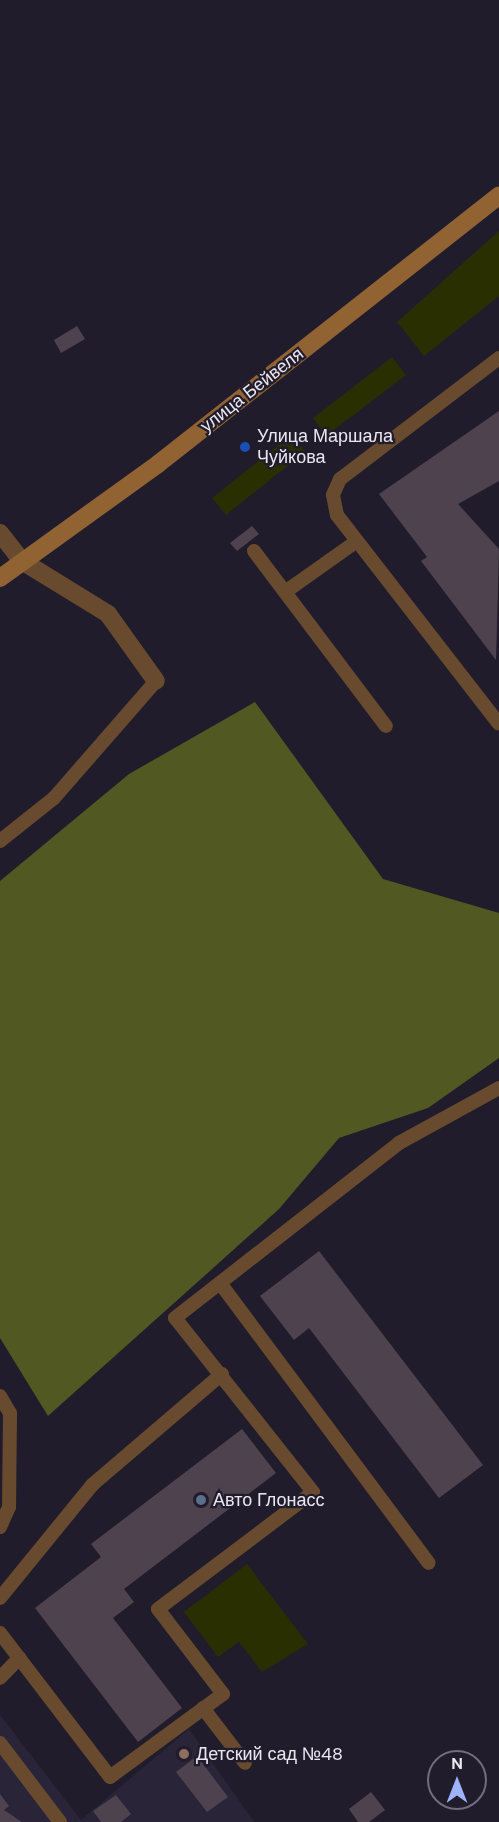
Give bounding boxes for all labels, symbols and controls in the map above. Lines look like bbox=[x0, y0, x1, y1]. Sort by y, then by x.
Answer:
street label: улица Бейвеля bbox=[196, 343, 308, 437]
place label: Улица Маршала Чуйкова bbox=[257, 426, 393, 468]
marker: Улица Маршала Чуйкова bbox=[238, 440, 252, 454]
place label: Авто Глонасс bbox=[213, 1489, 324, 1511]
marker: Авто Глонасс bbox=[194, 1493, 208, 1507]
place label: Детский сад №48 bbox=[196, 1743, 343, 1765]
marker: Детский сад №48 bbox=[177, 1747, 191, 1761]
north arrow bbox=[427, 1750, 487, 1810]
text: N bbox=[451, 1753, 463, 1774]

